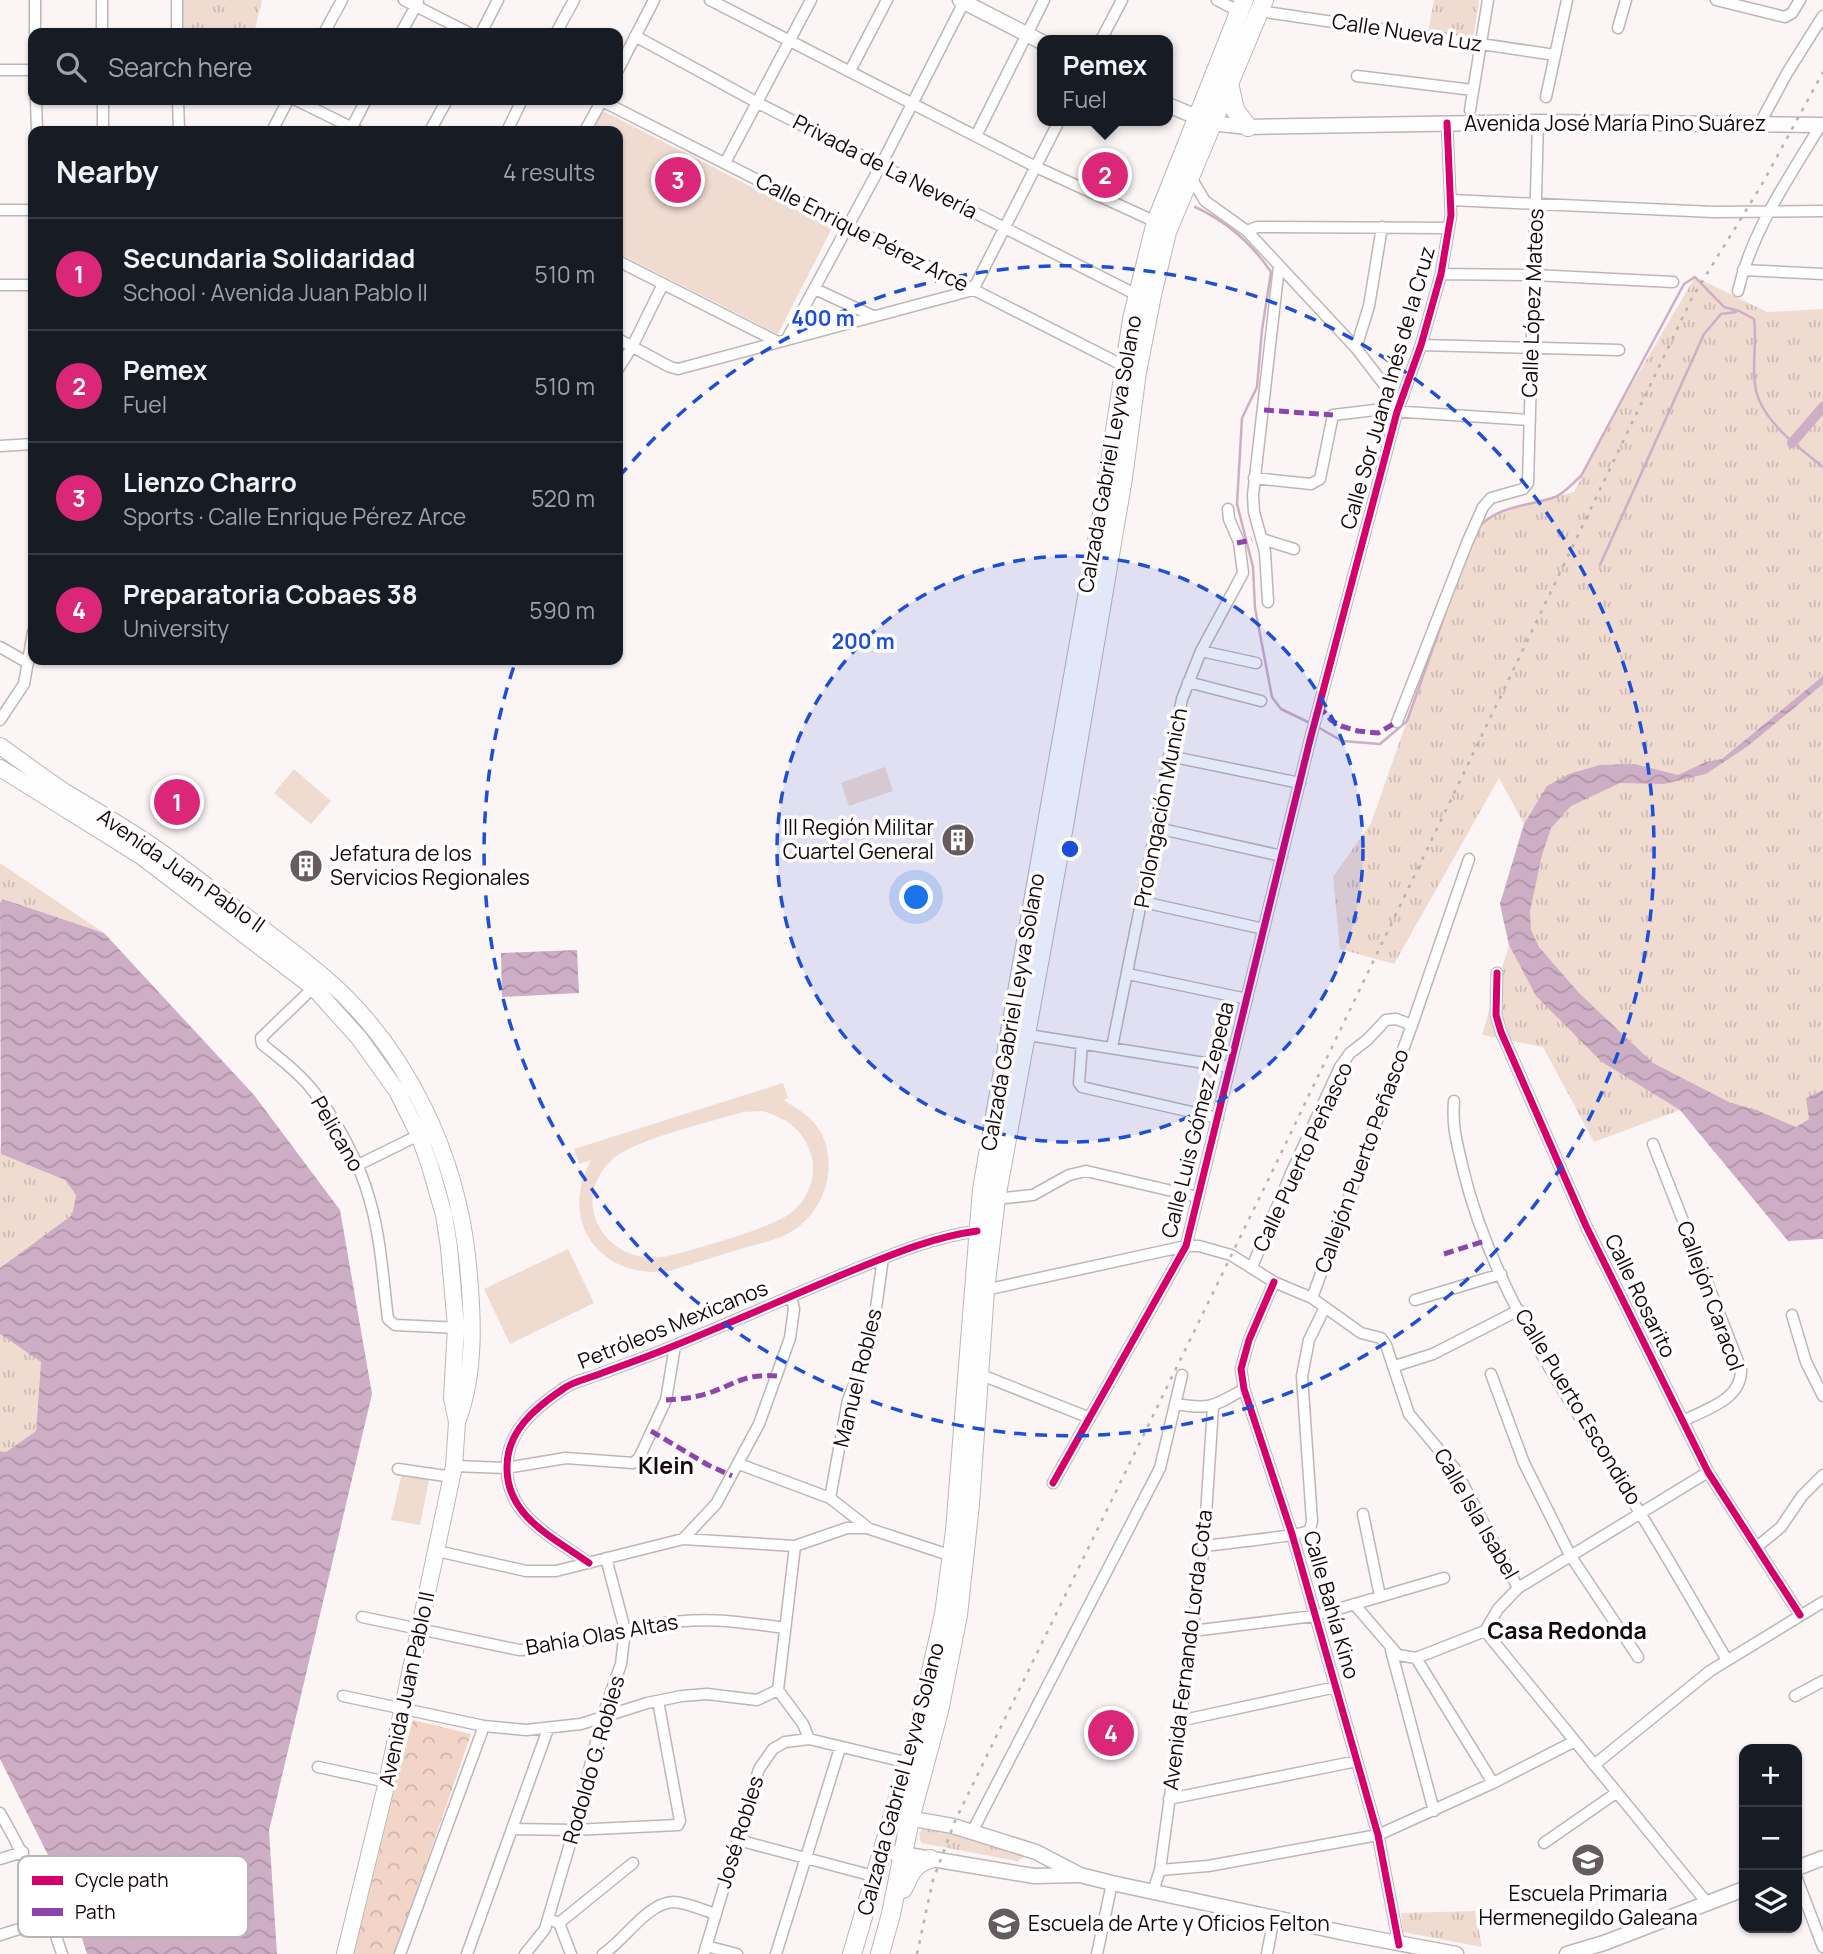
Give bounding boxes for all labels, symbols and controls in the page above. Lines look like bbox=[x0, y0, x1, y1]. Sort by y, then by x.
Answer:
street label: Calle Nueva Luz bbox=[1330, 6, 1484, 58]
search box bbox=[28, 28, 623, 105]
popup bbox=[1037, 35, 1173, 126]
text: Pemex bbox=[1063, 47, 1147, 83]
icon: search bbox=[52, 48, 90, 86]
text: Search here bbox=[108, 49, 253, 85]
text: Fuel bbox=[1063, 83, 1107, 115]
street label: Privada de La Nevería bbox=[788, 107, 983, 225]
street label: Avenida José María Pino Suárez bbox=[1464, 109, 1766, 137]
pin: 2 bbox=[1082, 149, 1128, 201]
text: Nearby bbox=[56, 151, 159, 192]
pin: 3 bbox=[655, 154, 701, 206]
text: 4 results bbox=[503, 156, 595, 188]
street label: Calle Enrique Pérez Arce bbox=[751, 166, 974, 298]
street label: Calle López Mateos bbox=[1515, 208, 1549, 398]
text: Secundaria Solidaridad bbox=[123, 240, 415, 276]
street label: Calle Sor Juana Inés de la Cruz bbox=[1333, 243, 1441, 532]
text: 1 bbox=[74, 258, 84, 290]
text: 510 m bbox=[535, 258, 595, 290]
text: School · Avenida Juan Pablo II bbox=[123, 276, 428, 308]
text: 400 m bbox=[791, 304, 855, 332]
street label: Calzada Gabriel Leyva Solano bbox=[1071, 313, 1147, 595]
text: Pemex bbox=[123, 352, 207, 388]
text: 2 bbox=[72, 370, 86, 402]
text: 510 m bbox=[535, 370, 595, 402]
text: Fuel bbox=[123, 388, 167, 420]
text: Lienzo Charro bbox=[123, 464, 297, 500]
text: 3 bbox=[72, 482, 86, 514]
text: 520 m bbox=[531, 482, 595, 514]
text: Sports · Calle Enrique Pérez Arce bbox=[123, 500, 466, 532]
text: Preparatoria Cobaes 38 bbox=[123, 576, 418, 612]
text: 4 bbox=[72, 594, 86, 626]
text: 590 m bbox=[529, 594, 595, 626]
text: University bbox=[123, 612, 229, 644]
text: 200 m bbox=[831, 627, 895, 655]
street label: Prolongación Munich bbox=[1127, 705, 1193, 910]
pin: 1 bbox=[154, 776, 200, 828]
street label: Avenida Juan Pablo II bbox=[92, 802, 271, 939]
place label: III Región Militar Cuartel General bbox=[783, 813, 934, 865]
building icon: III Región Militar Cuartel General bbox=[939, 821, 977, 859]
centre of rings bbox=[1058, 837, 1082, 861]
place label: Jefatura de los Servicios Regionales bbox=[330, 839, 530, 891]
building icon: Jefatura de los Servicios Regionales bbox=[287, 847, 325, 885]
street label: Calzada Gabriel Leyva Solano bbox=[974, 871, 1050, 1153]
your location bbox=[899, 880, 933, 914]
street label: Calle Luis Gómez Zepeda bbox=[1154, 999, 1240, 1241]
street label: Callejón Puerto Peñasco bbox=[1307, 1045, 1415, 1277]
street label: Calle Puerto Peñasco bbox=[1246, 1057, 1358, 1256]
street label: Pelicano bbox=[305, 1091, 371, 1176]
street label: Callejón Caracol bbox=[1671, 1217, 1751, 1374]
street label: Calle Rosarito bbox=[1599, 1229, 1683, 1362]
street label: Petróleos Mexicanos bbox=[574, 1273, 772, 1375]
street label: Calle Puerto Escondido bbox=[1509, 1303, 1649, 1510]
street label: Manuel Robles bbox=[826, 1306, 888, 1450]
street label: Calle Isla Isabel bbox=[1428, 1443, 1526, 1584]
district label: Klein bbox=[638, 1449, 694, 1481]
street label: Avenida Fernando Lorda Cota bbox=[1156, 1508, 1218, 1792]
street label: Calle Bahía Kino bbox=[1297, 1527, 1366, 1682]
street label: Avenida Juan Pablo II bbox=[372, 1589, 440, 1789]
street label: Bahía Olas Altas bbox=[524, 1607, 680, 1661]
district label: Casa Redonda bbox=[1487, 1614, 1647, 1646]
street label: Calzada Gabriel Leyva Solano bbox=[850, 1639, 950, 1918]
street label: Rodoldo G. Robles bbox=[556, 1672, 630, 1847]
pin: 4 bbox=[1088, 1707, 1134, 1759]
map controls bbox=[1739, 1744, 1802, 1933]
button: + bbox=[1739, 1744, 1802, 1807]
street label: José Robles bbox=[709, 1772, 769, 1891]
button: − bbox=[1739, 1807, 1802, 1870]
school or university icon: Escuela Primaria Hermenegildo Galeana bbox=[1569, 1841, 1607, 1879]
legend bbox=[18, 1856, 248, 1937]
text: Cycle path bbox=[75, 1867, 169, 1893]
button: layers bbox=[1739, 1870, 1802, 1933]
place label: Escuela Primaria Hermenegildo Galeana bbox=[1478, 1879, 1698, 1931]
text: Path bbox=[75, 1899, 115, 1925]
school or university icon: Escuela de Arte y Oficios Felton bbox=[985, 1905, 1023, 1943]
place label: Escuela de Arte y Oficios Felton bbox=[1028, 1909, 1330, 1937]

